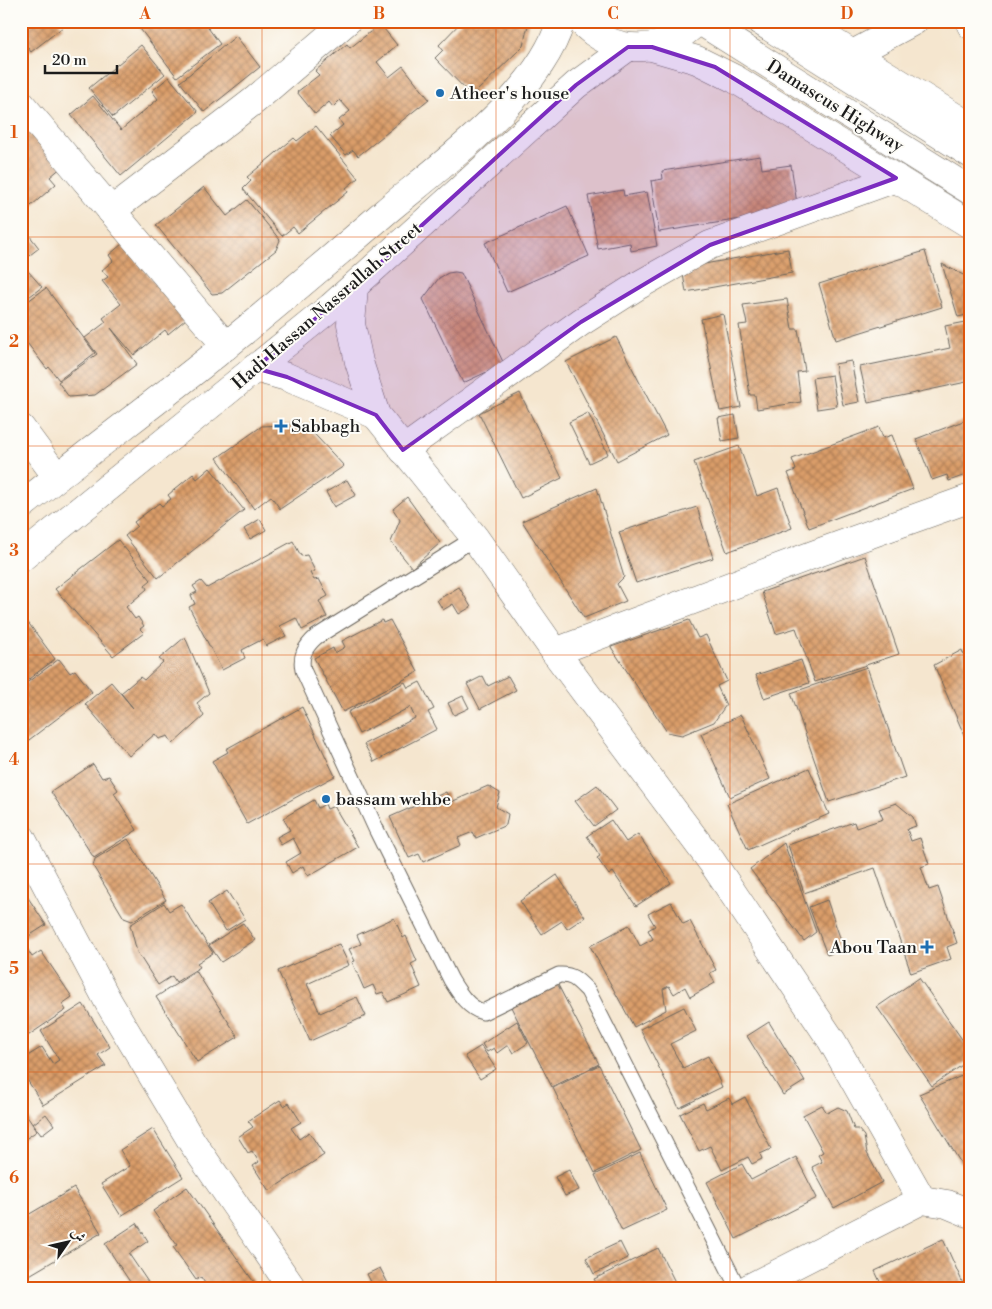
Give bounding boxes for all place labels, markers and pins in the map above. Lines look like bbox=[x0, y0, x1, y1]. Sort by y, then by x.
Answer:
place label: Atheer's house bbox=[449, 82, 569, 105]
marker: Atheer's house bbox=[434, 87, 446, 99]
place label: Sabbagh bbox=[291, 415, 360, 438]
marker: Sabbagh bbox=[275, 420, 287, 432]
place label: bassam wehbe bbox=[336, 788, 451, 811]
marker: bassam wehbe bbox=[320, 793, 332, 805]
place label: Abou Taan bbox=[829, 936, 917, 959]
marker: Abou Taan bbox=[921, 941, 933, 953]

